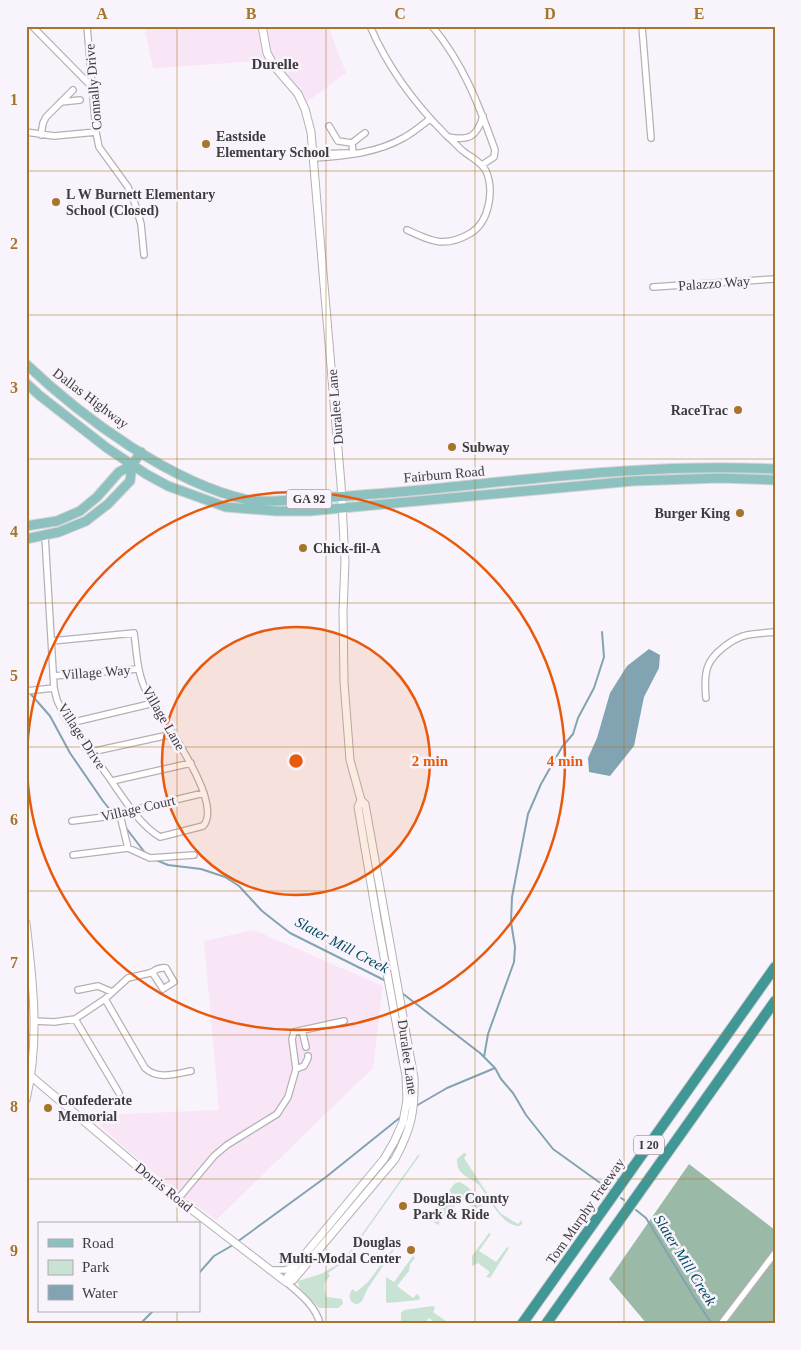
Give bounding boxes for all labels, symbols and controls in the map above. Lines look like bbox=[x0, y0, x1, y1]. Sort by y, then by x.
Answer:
text: A bbox=[96, 5, 108, 22]
text: B bbox=[246, 5, 257, 22]
text: C bbox=[394, 5, 406, 22]
text: D bbox=[544, 5, 556, 22]
text: E bbox=[694, 5, 704, 22]
street label: Connally Drive bbox=[82, 43, 105, 131]
district label: Durelle bbox=[251, 56, 299, 72]
text: 1 bbox=[10, 91, 18, 108]
place label: Eastside Elementary School bbox=[216, 129, 329, 160]
marker: Eastside Elementary School bbox=[200, 138, 212, 150]
place label: L W Burnett Elementary School (Closed) bbox=[66, 187, 215, 219]
marker: L W Burnett Elementary School (Closed) bbox=[50, 196, 62, 208]
text: 2 bbox=[10, 235, 18, 252]
street label: Palazzo Way bbox=[678, 274, 751, 293]
street label: Dallas Highway bbox=[50, 365, 131, 432]
street label: Duralee Lane bbox=[325, 369, 346, 445]
text: 3 bbox=[10, 379, 18, 396]
place label: RaceTrac bbox=[671, 403, 728, 418]
marker: RaceTrac bbox=[732, 404, 744, 416]
place label: Subway bbox=[462, 440, 509, 455]
marker: Subway bbox=[446, 441, 458, 453]
street label: Fairburn Road bbox=[403, 463, 485, 486]
road number: GA 92 bbox=[286, 489, 332, 508]
place label: Burger King bbox=[654, 506, 730, 521]
marker: Burger King bbox=[734, 507, 746, 519]
text: 4 bbox=[10, 523, 18, 540]
place label: Chick-fil-A bbox=[313, 541, 382, 556]
marker: Chick-fil-A bbox=[297, 542, 309, 554]
street label: Village Way bbox=[61, 663, 131, 682]
text: 5 bbox=[10, 667, 18, 684]
street label: Village Lane bbox=[139, 683, 188, 753]
street label: Village Drive bbox=[55, 700, 108, 772]
centre of rings bbox=[287, 752, 305, 770]
text: 2 min bbox=[412, 753, 449, 769]
text: 4 min bbox=[547, 753, 584, 769]
street label: Village Court bbox=[100, 793, 177, 824]
text: 6 bbox=[10, 811, 18, 828]
water label: Slater Mill Creek bbox=[293, 914, 392, 977]
text: 7 bbox=[10, 954, 18, 971]
street label: Duralee Lane bbox=[395, 1018, 420, 1096]
place label: Confederate Memorial bbox=[58, 1093, 132, 1124]
text: 8 bbox=[10, 1098, 18, 1115]
marker: Confederate Memorial bbox=[42, 1102, 54, 1114]
road number: I 20 bbox=[634, 1136, 664, 1154]
street label: Tom Murphy Freeway bbox=[543, 1155, 628, 1267]
street label: Dorris Road bbox=[132, 1160, 195, 1215]
place label: Douglas County Park & Ride bbox=[413, 1191, 509, 1222]
marker: Douglas County Park & Ride bbox=[397, 1200, 409, 1212]
water label: Slater Mill Creek bbox=[651, 1212, 719, 1308]
legend bbox=[38, 1222, 200, 1312]
text: Road bbox=[82, 1235, 114, 1251]
place label: Douglas Multi-Modal Center bbox=[279, 1235, 402, 1266]
text: 9 bbox=[10, 1242, 18, 1259]
marker: Douglas Multi-Modal Center bbox=[405, 1244, 417, 1256]
text: Park bbox=[82, 1259, 110, 1275]
text: Water bbox=[82, 1285, 117, 1301]

